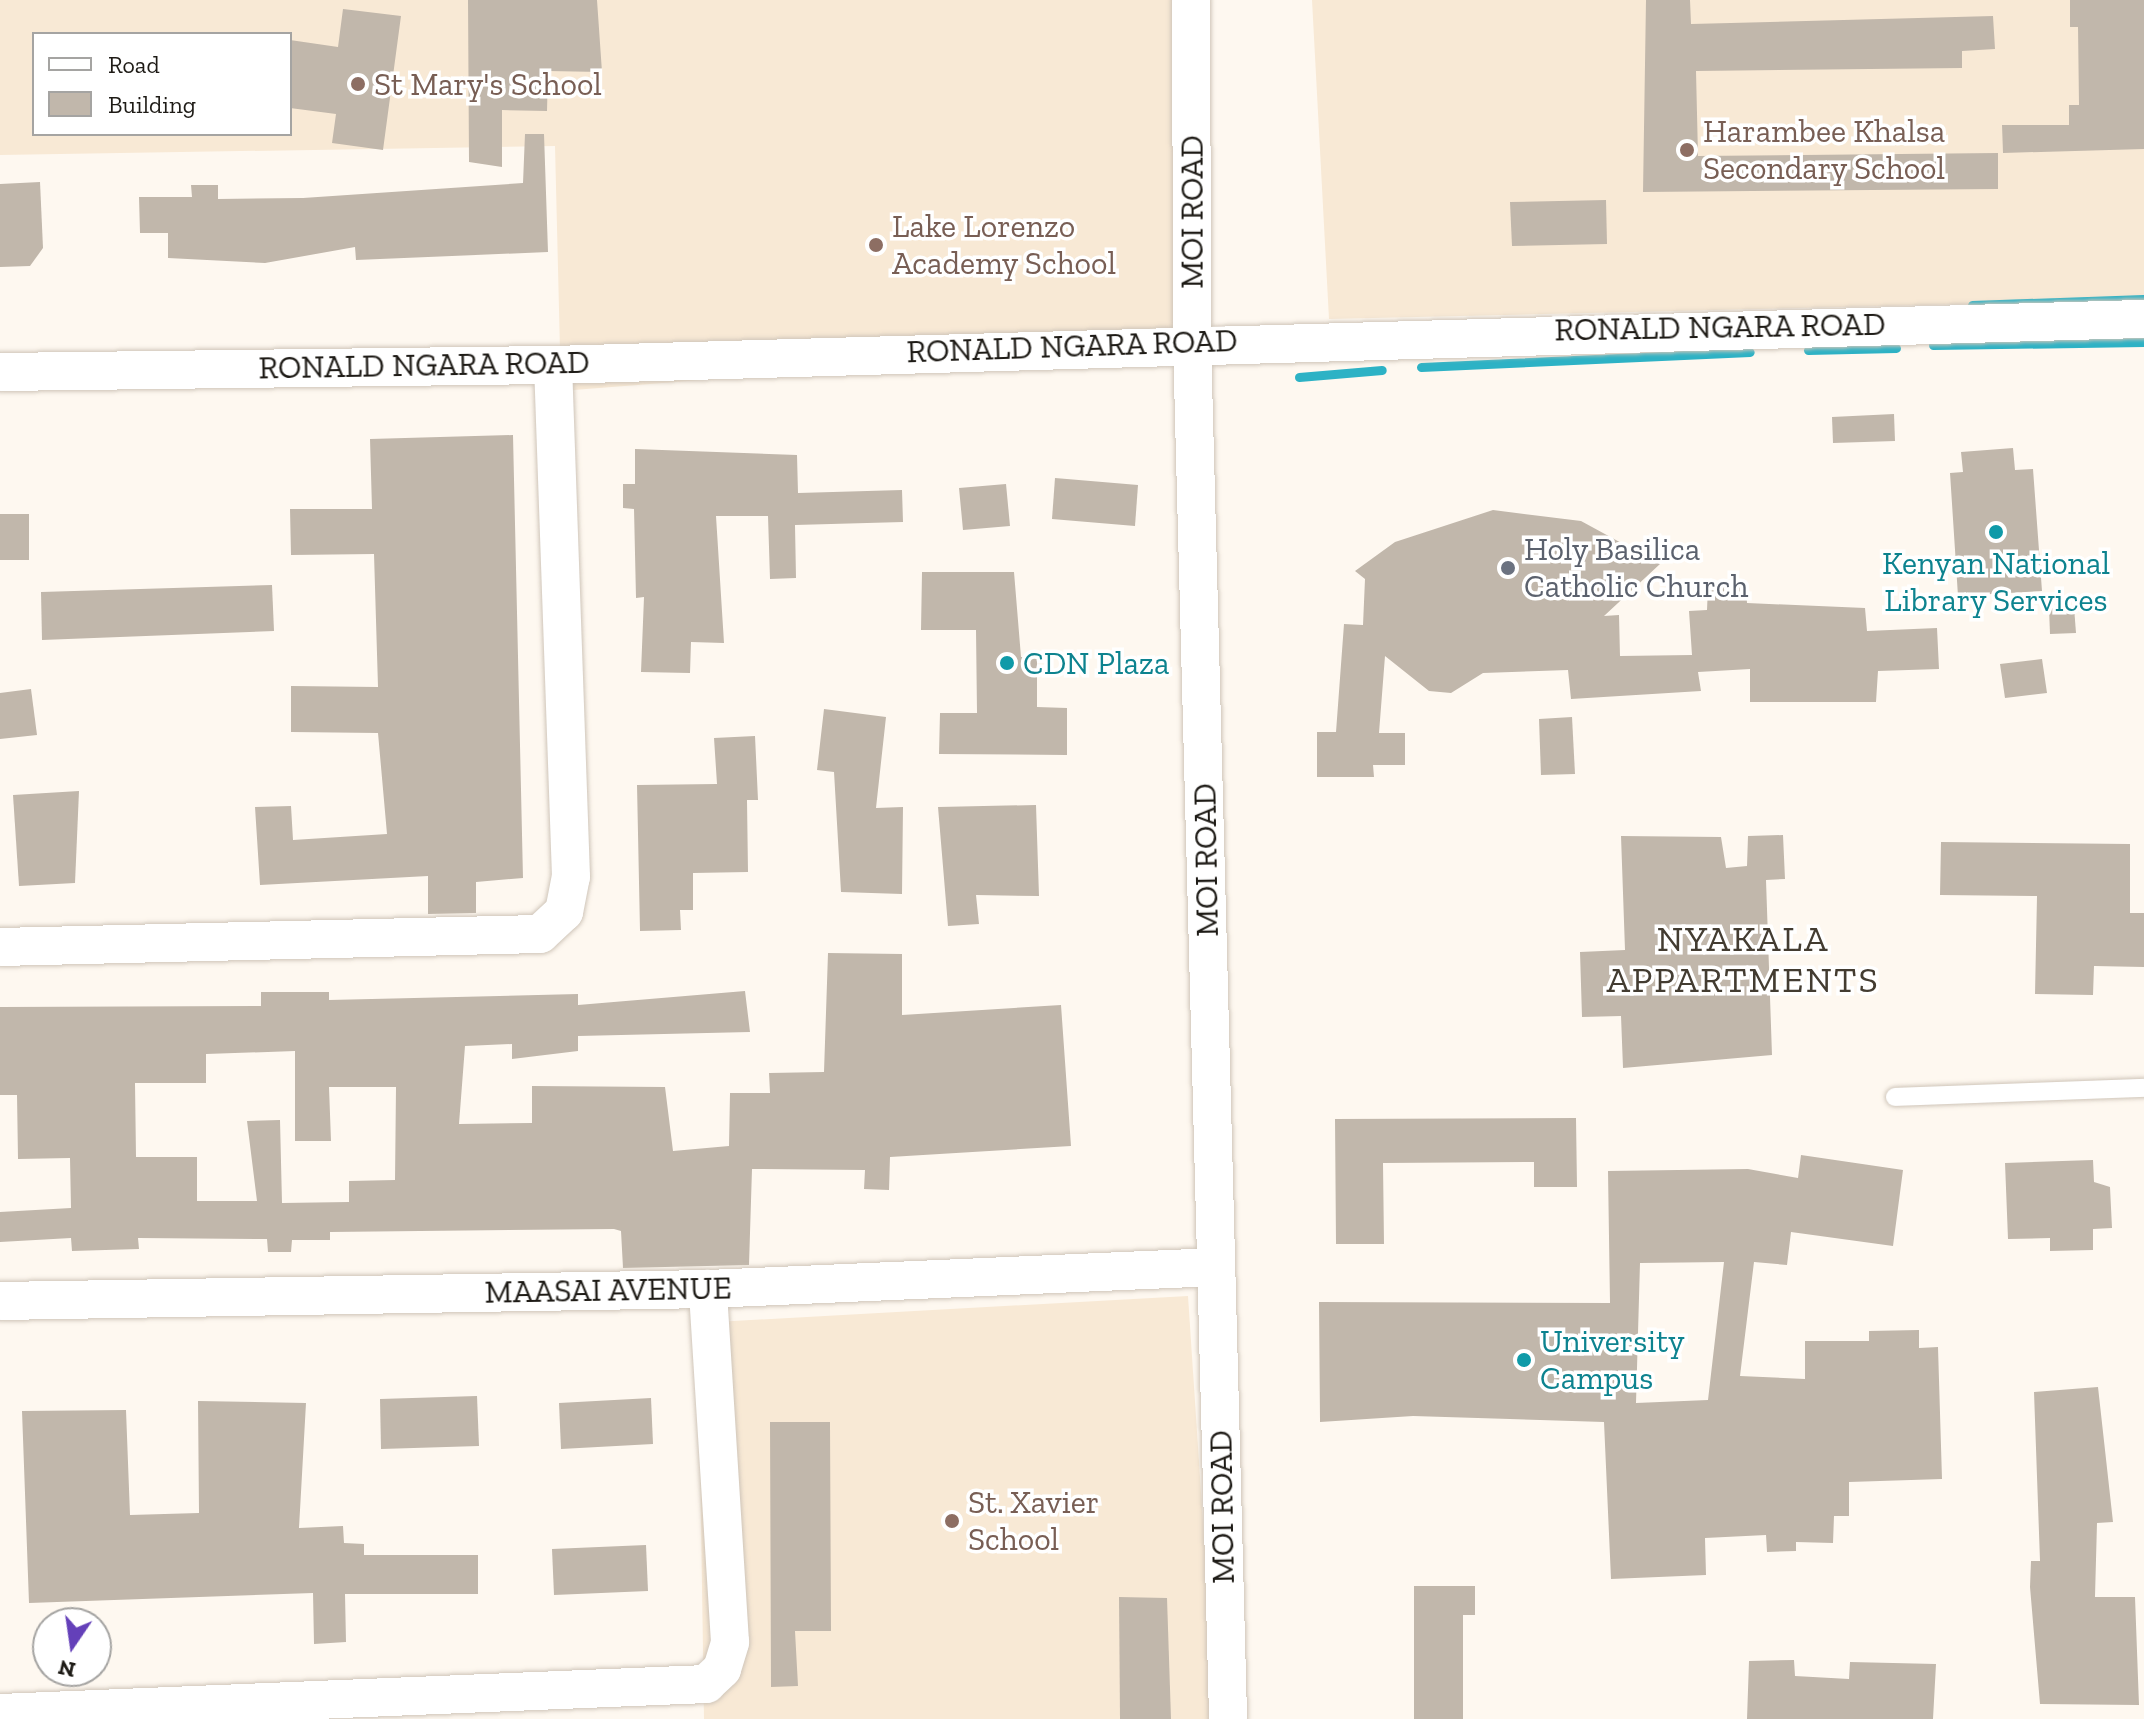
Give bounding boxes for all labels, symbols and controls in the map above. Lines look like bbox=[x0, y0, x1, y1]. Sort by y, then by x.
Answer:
legend bbox=[32, 32, 292, 136]
text: Road bbox=[108, 50, 160, 79]
place label: St Mary's School bbox=[374, 65, 602, 103]
marker: St Mary's School bbox=[349, 75, 367, 93]
text: Building bbox=[108, 90, 196, 119]
place label: Harambee Khalsa Secondary School bbox=[1703, 113, 1946, 188]
street label: MOI ROAD bbox=[1173, 135, 1211, 289]
marker: Harambee Khalsa Secondary School bbox=[1678, 141, 1696, 159]
place label: Lake Lorenzo Academy School bbox=[892, 208, 1117, 283]
marker: Lake Lorenzo Academy School bbox=[867, 236, 885, 254]
street label: RONALD NGARA ROAD bbox=[1554, 305, 1886, 349]
street label: RONALD NGARA ROAD bbox=[905, 321, 1239, 371]
street label: RONALD NGARA ROAD bbox=[258, 343, 590, 387]
marker: Kenyan National Library Services bbox=[1987, 523, 2005, 541]
place label: Holy Basilica Catholic Church bbox=[1524, 531, 1749, 606]
place label: Kenyan National Library Services bbox=[1882, 545, 2110, 620]
marker: Holy Basilica Catholic Church bbox=[1499, 559, 1517, 577]
place label: CDN Plaza bbox=[1023, 644, 1169, 682]
marker: CDN Plaza bbox=[998, 654, 1016, 672]
street label: MOI ROAD bbox=[1185, 783, 1227, 937]
district label: NYAKALA APPARTMENTS bbox=[1606, 916, 1880, 1001]
street label: MAASAI AVENUE bbox=[484, 1269, 732, 1311]
place label: University Campus bbox=[1540, 1323, 1685, 1398]
marker: University Campus bbox=[1515, 1351, 1533, 1369]
street label: MOI ROAD bbox=[1201, 1430, 1243, 1584]
place label: St. Xavier School bbox=[968, 1484, 1100, 1559]
marker: St. Xavier School bbox=[943, 1512, 961, 1530]
north arrow bbox=[32, 1607, 112, 1687]
text: N bbox=[56, 1654, 78, 1684]

